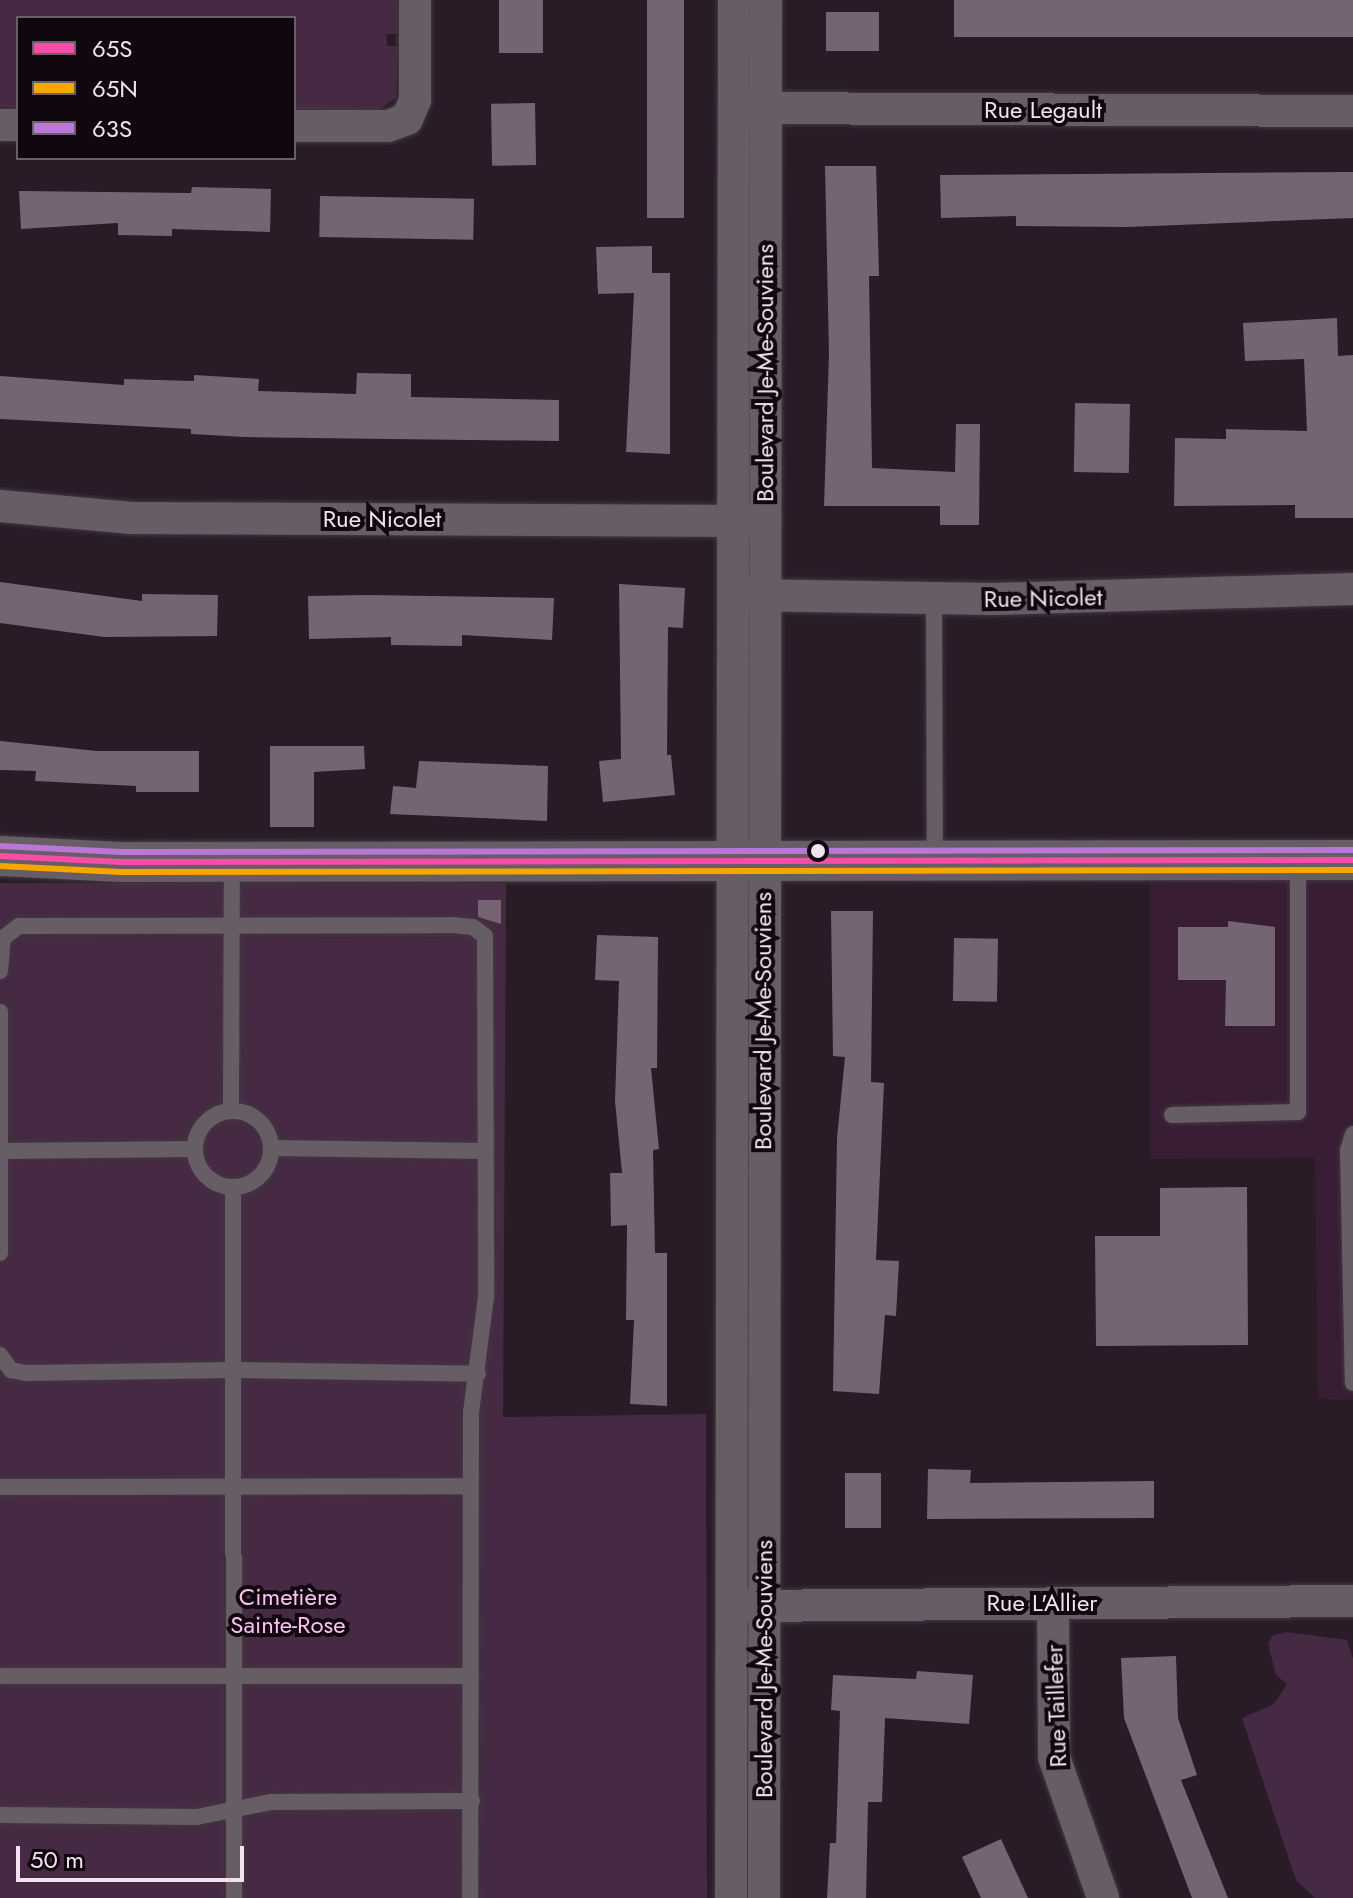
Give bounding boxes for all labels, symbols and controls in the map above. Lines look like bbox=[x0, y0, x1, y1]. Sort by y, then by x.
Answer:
legend bbox=[16, 16, 296, 160]
text: 65S bbox=[92, 31, 133, 66]
text: 65N bbox=[92, 71, 138, 106]
street label: Rue Legault bbox=[984, 96, 1102, 124]
text: 63S bbox=[92, 111, 132, 146]
street label: Boulevard Je-Me-Souviens bbox=[751, 244, 779, 502]
street label: Rue Nicolet bbox=[323, 505, 441, 533]
street label: Rue Nicolet bbox=[983, 583, 1103, 613]
unlabelled marker bbox=[810, 843, 826, 859]
street label: Boulevard Je-Me-Souviens bbox=[749, 892, 777, 1150]
street label: Boulevard Je-Me-Souviens bbox=[750, 1540, 778, 1798]
park label: Cimetière Sainte-Rose bbox=[230, 1583, 346, 1639]
street label: Rue L'Allier bbox=[986, 1589, 1098, 1617]
street label: Rue Taillefer bbox=[1039, 1644, 1073, 1768]
scale bar bbox=[20, 1830, 248, 1880]
text: 50 m bbox=[30, 1842, 84, 1877]

